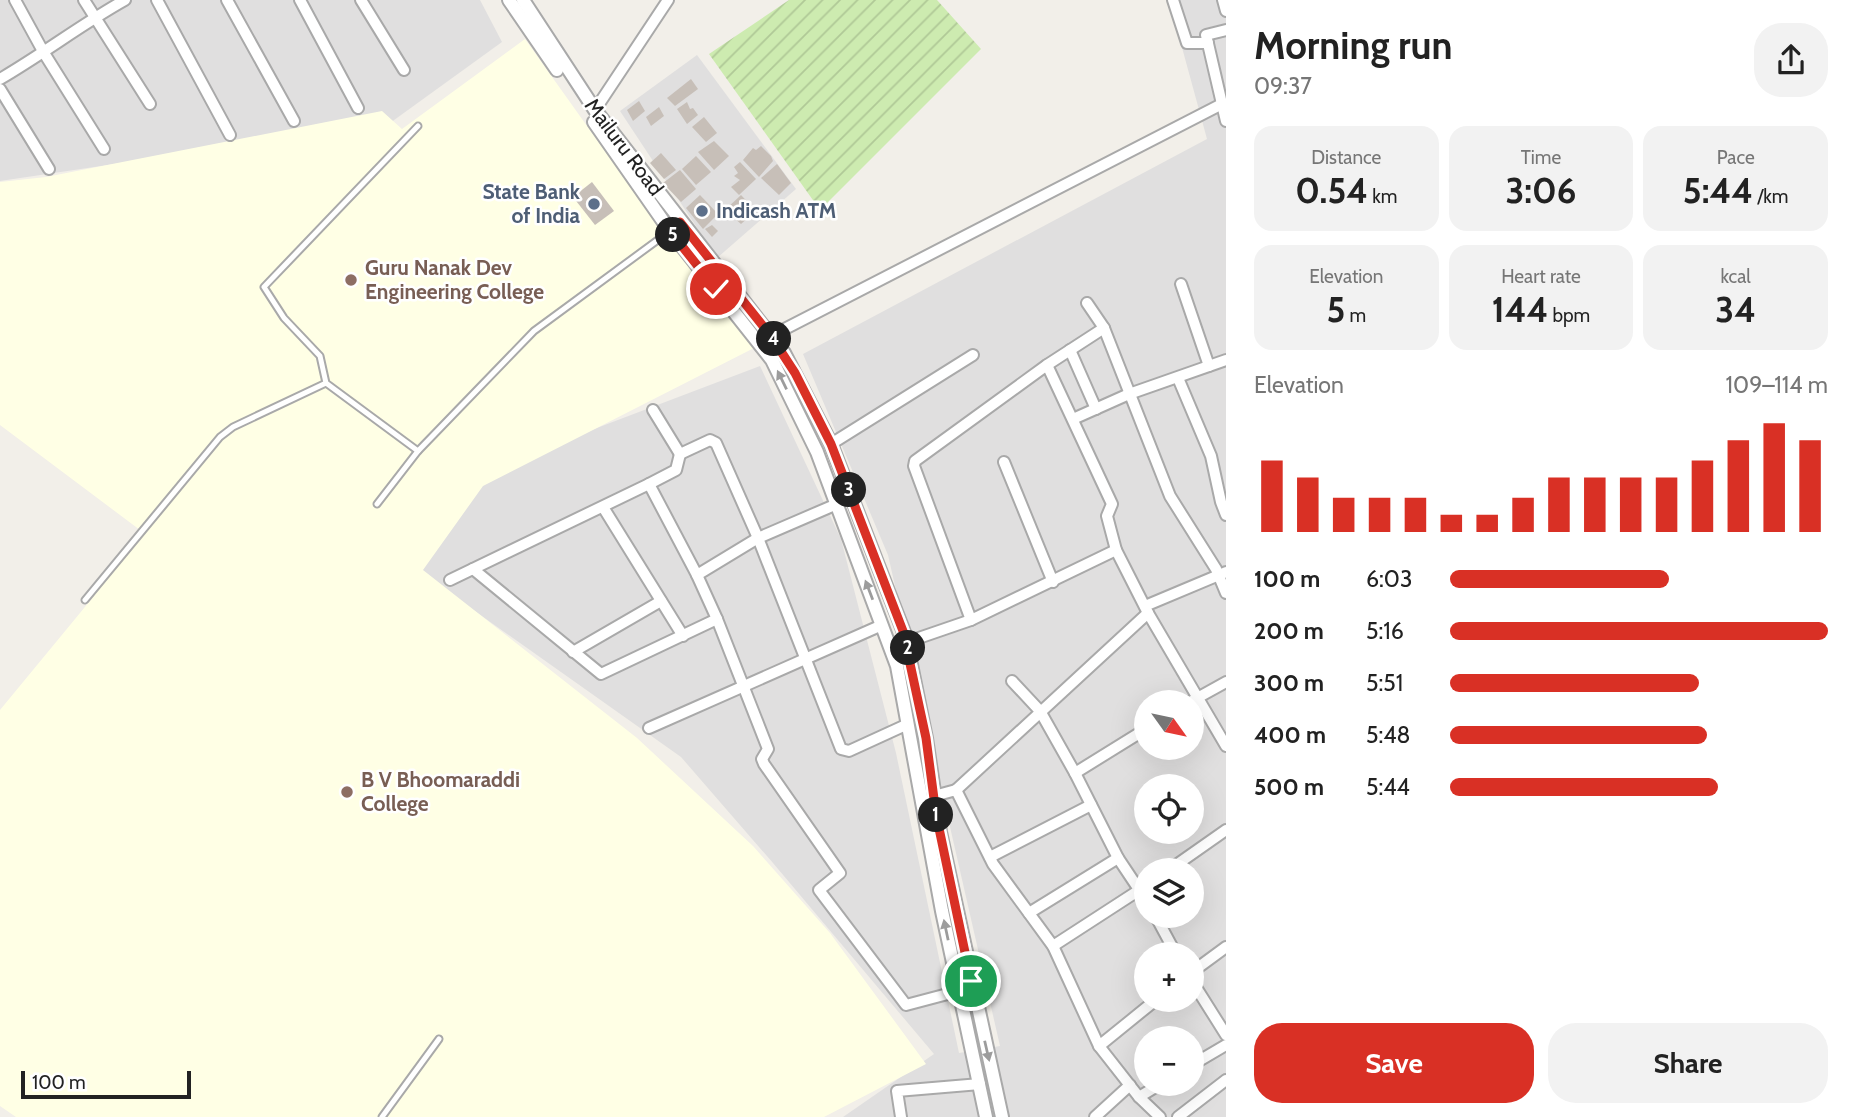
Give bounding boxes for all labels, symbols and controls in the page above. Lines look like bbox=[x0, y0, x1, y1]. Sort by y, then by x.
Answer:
text: Morning run bbox=[1254, 22, 1453, 69]
button: share bbox=[1754, 23, 1828, 97]
text: 09:37 bbox=[1254, 72, 1312, 100]
street label: Mailuru Road bbox=[580, 93, 669, 200]
text: Distance bbox=[1311, 146, 1381, 169]
text: Time bbox=[1521, 146, 1561, 169]
text: Pace bbox=[1717, 146, 1755, 169]
text: 0.54 bbox=[1295, 169, 1368, 212]
text: 3:06 bbox=[1505, 169, 1577, 212]
text: 5:44 bbox=[1683, 169, 1753, 212]
place label: State Bank of India bbox=[482, 179, 581, 228]
text: km bbox=[1368, 185, 1397, 208]
text: /km bbox=[1753, 185, 1788, 208]
marker: State Bank of India bbox=[586, 196, 602, 212]
place label: Indicash ATM bbox=[716, 198, 836, 223]
marker: Indicash ATM bbox=[694, 203, 710, 219]
pin: 5 bbox=[656, 218, 690, 252]
text: 5 bbox=[667, 223, 678, 246]
place label: Guru Nanak Dev Engineering College bbox=[365, 255, 544, 304]
pin bbox=[686, 259, 746, 319]
text: Elevation bbox=[1309, 265, 1383, 288]
text: Heart rate bbox=[1501, 265, 1581, 288]
text: kcal bbox=[1721, 265, 1751, 288]
icon: check bbox=[697, 270, 735, 308]
marker: Guru Nanak Dev Engineering College bbox=[343, 272, 359, 288]
text: 5 bbox=[1326, 288, 1345, 331]
text: 144 bbox=[1492, 288, 1548, 331]
text: 34 bbox=[1715, 288, 1756, 331]
text: m bbox=[1345, 304, 1366, 327]
text: bpm bbox=[1548, 304, 1590, 327]
pin: 4 bbox=[756, 322, 792, 356]
text: 4 bbox=[768, 327, 779, 350]
one-way arrow bbox=[776, 370, 787, 390]
text: Elevation bbox=[1254, 371, 1344, 399]
text: 109–114 m bbox=[1726, 371, 1828, 399]
pin: 3 bbox=[832, 472, 866, 508]
text: 3 bbox=[843, 478, 854, 501]
text: 100 m bbox=[1254, 565, 1320, 593]
text: 6:03 bbox=[1366, 565, 1412, 593]
one-way arrow bbox=[863, 579, 874, 600]
text: 200 m bbox=[1254, 617, 1324, 645]
text: 5:16 bbox=[1366, 617, 1404, 645]
pin: 2 bbox=[890, 630, 926, 666]
text: 2 bbox=[902, 636, 913, 659]
text: 300 m bbox=[1254, 669, 1324, 697]
text: 5:51 bbox=[1366, 669, 1403, 697]
north arrow bbox=[1134, 690, 1204, 760]
map controls bbox=[1134, 690, 1204, 1096]
text: 400 m bbox=[1254, 721, 1326, 749]
text: 5:48 bbox=[1366, 721, 1410, 749]
place label: B V Bhoomaraddi College bbox=[361, 767, 520, 816]
text: 500 m bbox=[1254, 773, 1324, 801]
text: 5:44 bbox=[1366, 773, 1410, 801]
button: locate bbox=[1134, 774, 1204, 844]
marker: B V Bhoomaraddi College bbox=[339, 784, 355, 800]
pin: 1 bbox=[918, 798, 954, 832]
text: 1 bbox=[932, 803, 939, 826]
button: layers bbox=[1134, 858, 1204, 928]
one-way arrow bbox=[941, 919, 952, 941]
button: + bbox=[1134, 942, 1204, 1012]
pin bbox=[941, 951, 1001, 1011]
icon: arrive bbox=[952, 962, 990, 1000]
button: Save bbox=[1254, 1023, 1534, 1103]
button: Share bbox=[1548, 1023, 1828, 1103]
button: − bbox=[1134, 1026, 1204, 1096]
one-way arrow bbox=[982, 1040, 993, 1062]
scale bar bbox=[21, 1068, 191, 1100]
text: 100 m bbox=[32, 1071, 86, 1094]

